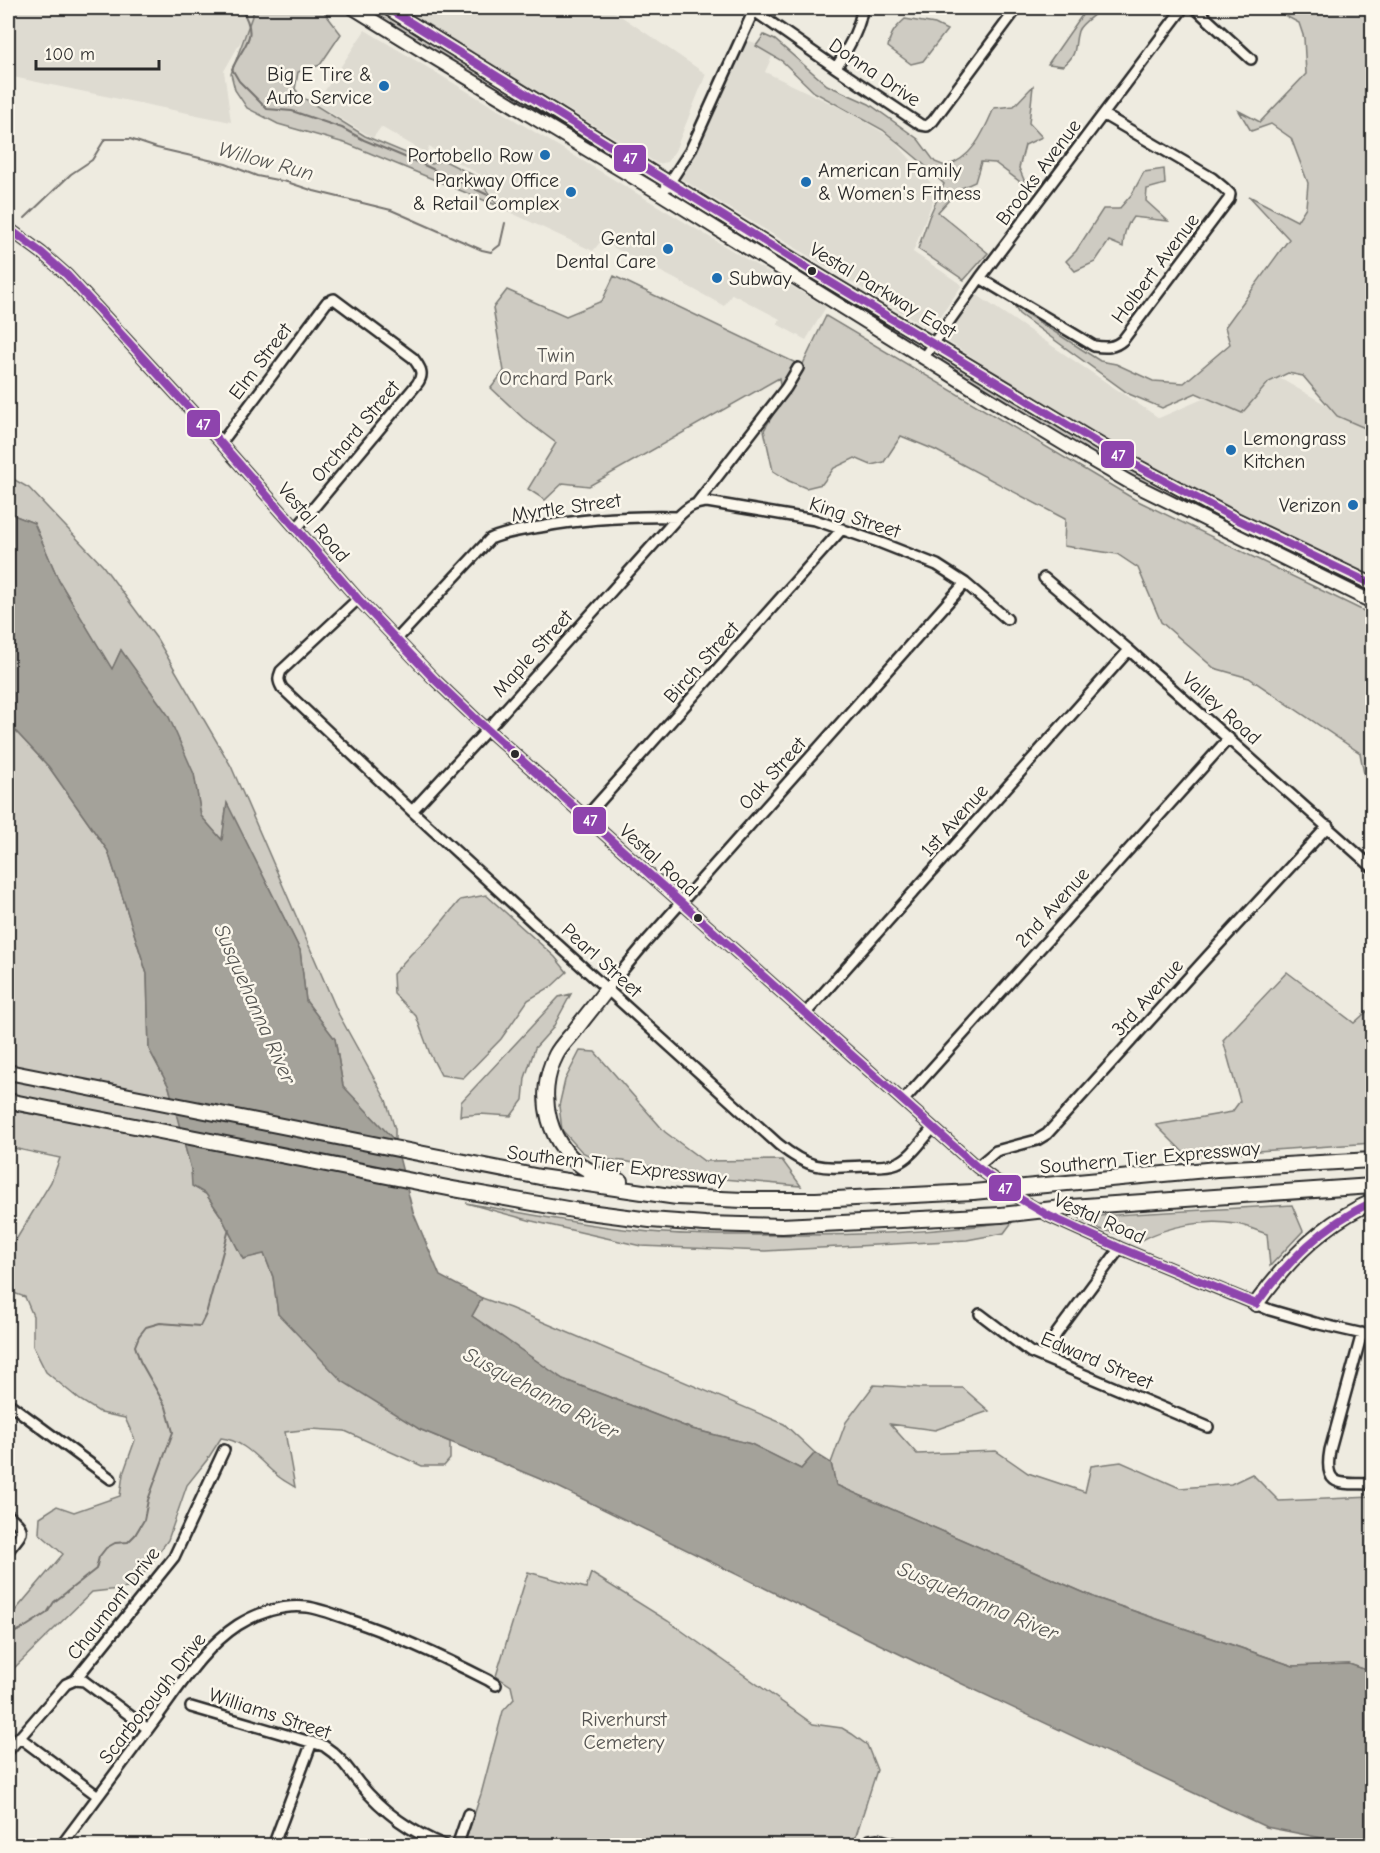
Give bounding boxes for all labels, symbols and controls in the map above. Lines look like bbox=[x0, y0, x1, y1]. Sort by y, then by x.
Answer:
scale bar bbox=[36, 33, 159, 71]
street label: Donna Drive bbox=[825, 33, 925, 111]
text: 100 m bbox=[45, 44, 95, 65]
place label: Big E Tire & Auto Service bbox=[266, 63, 372, 109]
marker: Big E Tire & Auto Service bbox=[377, 79, 391, 93]
street label: Brooks Avenue bbox=[991, 115, 1086, 230]
water label: Willow Run bbox=[216, 137, 316, 185]
place label: Portobello Row bbox=[408, 144, 533, 167]
line badge: 47 bbox=[613, 144, 647, 173]
marker: Portobello Row bbox=[538, 148, 552, 162]
text: 47 bbox=[623, 150, 638, 168]
place label: American Family & Women's Fitness bbox=[818, 159, 981, 205]
place label: Parkway Office & Retail Complex bbox=[413, 169, 560, 215]
marker: American Family & Women's Fitness bbox=[799, 175, 813, 189]
marker: Parkway Office & Retail Complex bbox=[564, 185, 578, 199]
street label: Holbert Avenue bbox=[1107, 209, 1204, 328]
place label: Gental Dental Care bbox=[556, 227, 656, 273]
street label: Vestal Parkway East bbox=[805, 238, 961, 344]
marker: Gental Dental Care bbox=[661, 242, 675, 256]
unlabelled marker bbox=[806, 265, 818, 277]
place label: Subway bbox=[729, 267, 792, 290]
marker: Subway bbox=[710, 271, 724, 285]
street label: Elm Street bbox=[224, 318, 297, 404]
park label: Twin Orchard Park bbox=[499, 344, 613, 390]
street label: Orchard Street bbox=[306, 375, 405, 487]
line badge: 47 bbox=[186, 409, 221, 438]
text: 47 bbox=[196, 416, 211, 434]
place label: Lemongrass Kitchen bbox=[1243, 427, 1346, 473]
line badge: 47 bbox=[1100, 440, 1135, 469]
marker: Lemongrass Kitchen bbox=[1224, 443, 1238, 457]
text: 47 bbox=[1111, 447, 1126, 465]
street label: Vestal Road bbox=[273, 478, 354, 567]
street label: Myrtle Street bbox=[510, 488, 624, 527]
street label: King Street bbox=[807, 492, 904, 543]
place label: Verizon bbox=[1279, 494, 1341, 517]
marker: Verizon bbox=[1346, 498, 1360, 512]
street label: Maple Street bbox=[487, 604, 578, 701]
street label: Birch Street bbox=[659, 616, 745, 708]
street label: Valley Road bbox=[1178, 667, 1266, 750]
street label: Oak Street bbox=[734, 731, 812, 814]
unlabelled marker bbox=[509, 748, 521, 760]
street label: 1st Avenue bbox=[916, 779, 993, 861]
line badge: 47 bbox=[572, 806, 607, 835]
text: 47 bbox=[583, 812, 598, 830]
street label: Vestal Road bbox=[615, 819, 703, 902]
street label: 2nd Avenue bbox=[1010, 863, 1094, 952]
unlabelled marker bbox=[692, 912, 704, 924]
street label: Pearl Street bbox=[557, 918, 647, 1003]
water label: Susquehanna River bbox=[209, 921, 302, 1089]
street label: 3rd Avenue bbox=[1107, 954, 1188, 1041]
street label: Southern Tier Expressway bbox=[1039, 1136, 1261, 1179]
street label: Southern Tier Expressway bbox=[506, 1141, 728, 1190]
line badge: 47 bbox=[988, 1174, 1022, 1202]
text: 47 bbox=[998, 1180, 1013, 1198]
street label: Vestal Road bbox=[1051, 1188, 1149, 1249]
street label: Edward Street bbox=[1037, 1327, 1157, 1395]
water label: Susquehanna River bbox=[459, 1342, 624, 1445]
street label: Chaumont Drive bbox=[62, 1542, 165, 1664]
water label: Susquehanna River bbox=[894, 1556, 1063, 1646]
street label: Scarborough Drive bbox=[94, 1628, 211, 1768]
street label: Williams Street bbox=[206, 1683, 335, 1744]
park label: Riverhurst Cemetery bbox=[581, 1708, 668, 1754]

